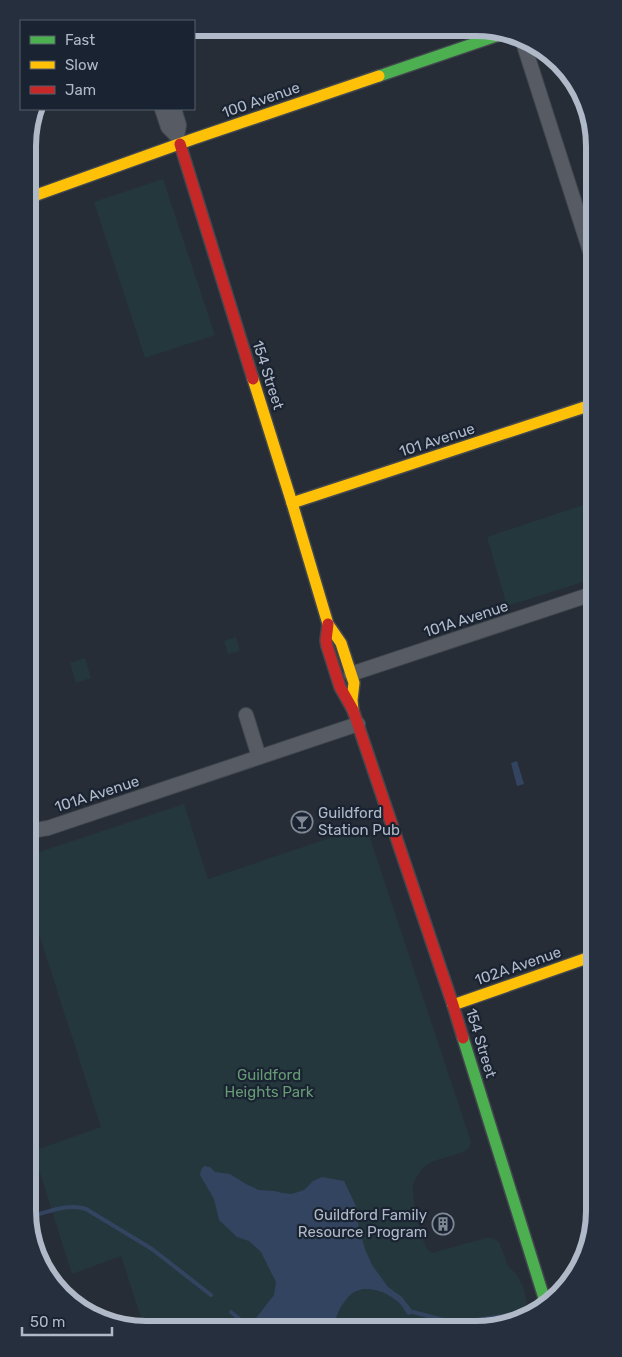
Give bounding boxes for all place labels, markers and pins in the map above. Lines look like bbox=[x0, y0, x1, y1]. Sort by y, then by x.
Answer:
place label: Guildford Station Pub bbox=[318, 804, 400, 839]
bar icon: Guildford Station Pub bbox=[290, 810, 314, 834]
place label: Guildford Family Resource Program bbox=[298, 1206, 427, 1241]
building icon: Guildford Family Resource Program bbox=[431, 1212, 455, 1236]

